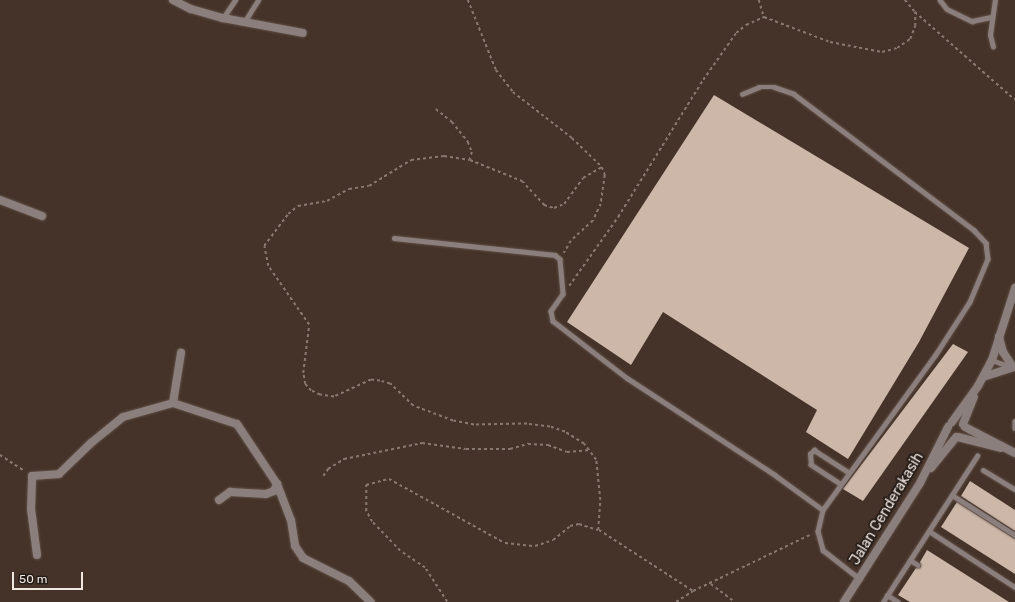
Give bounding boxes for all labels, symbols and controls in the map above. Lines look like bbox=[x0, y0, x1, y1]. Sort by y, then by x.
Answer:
street label: Jalan Cenderakasih bbox=[847, 450, 927, 568]
scale bar bbox=[14, 564, 85, 590]
text: 50 m bbox=[19, 572, 47, 586]

